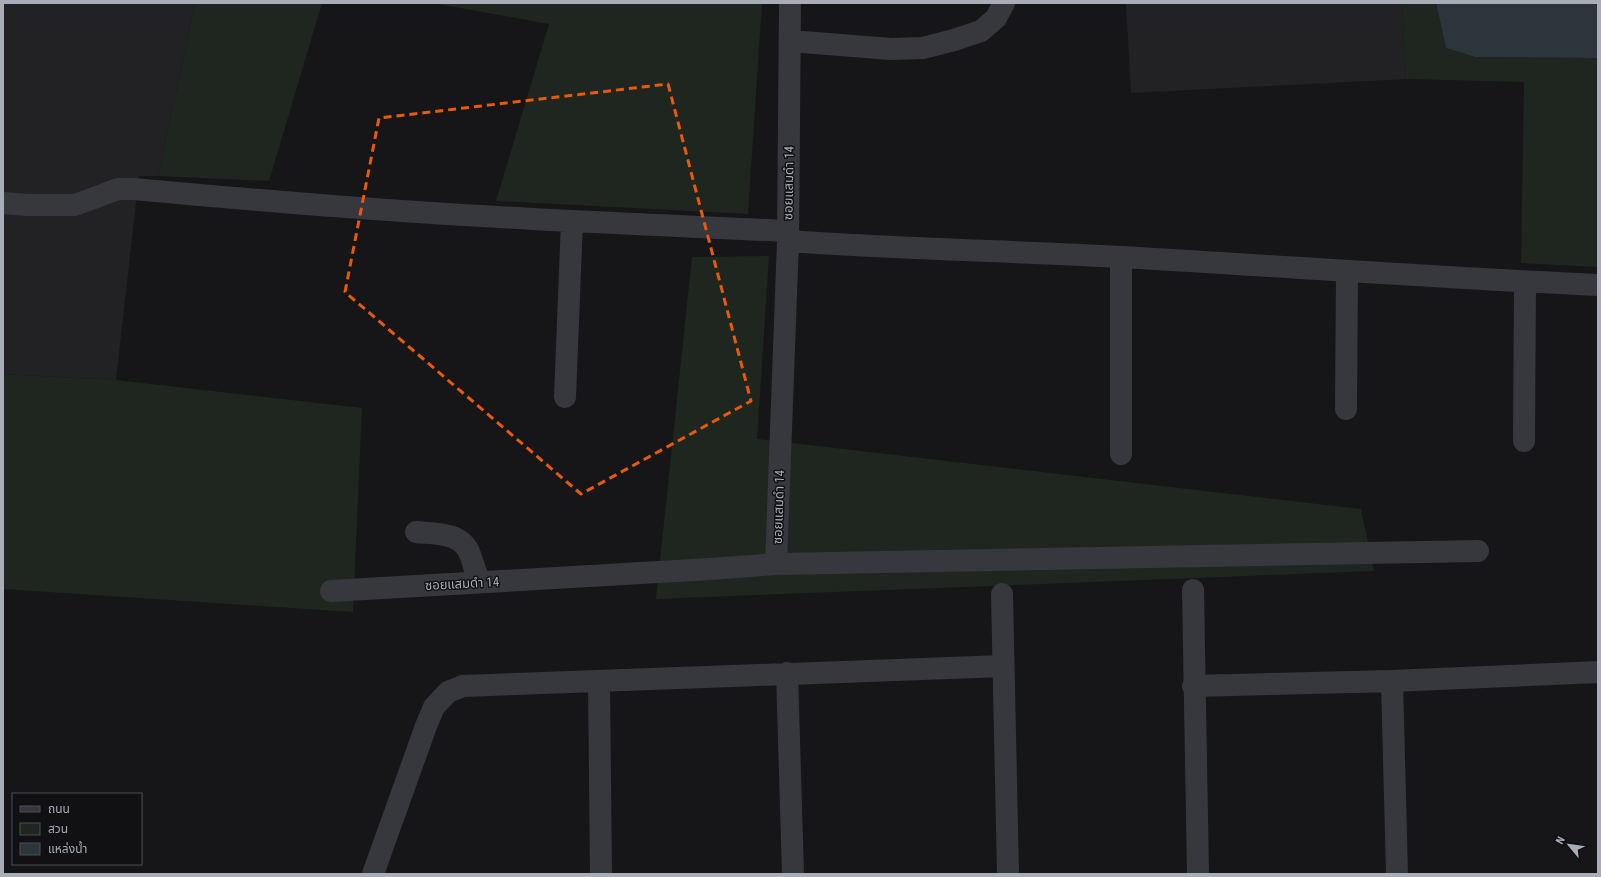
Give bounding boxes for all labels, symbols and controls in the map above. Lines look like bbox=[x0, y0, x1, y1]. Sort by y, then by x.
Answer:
street label: ซอยแสมดำ 14 bbox=[780, 145, 797, 220]
street label: ซอยแสมดำ 14 bbox=[770, 469, 787, 544]
street label: ซอยแสมดำ 14 bbox=[425, 574, 500, 593]
legend bbox=[12, 793, 142, 865]
text: ถนน bbox=[48, 802, 70, 816]
text: สวน bbox=[48, 822, 68, 836]
north arrow bbox=[1549, 825, 1589, 865]
text: N bbox=[1553, 834, 1568, 846]
text: แหล่งน้ำ bbox=[48, 840, 87, 856]

